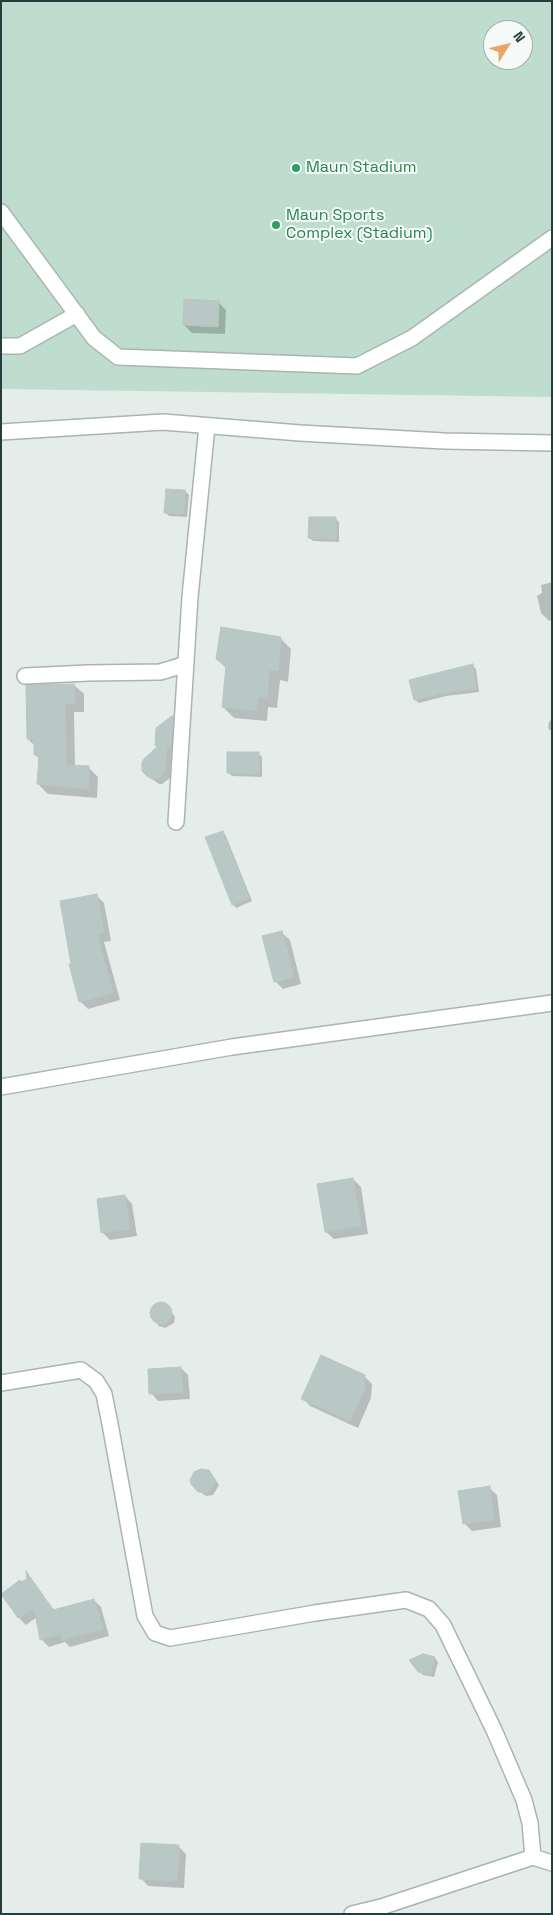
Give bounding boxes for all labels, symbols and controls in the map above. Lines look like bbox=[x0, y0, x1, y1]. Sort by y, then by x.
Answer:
north arrow bbox=[483, 20, 533, 70]
text: N bbox=[509, 28, 529, 46]
place label: Maun Stadium bbox=[306, 158, 416, 178]
marker: Maun Stadium bbox=[290, 162, 302, 174]
place label: Maun Sports Complex (Stadium) bbox=[286, 206, 433, 244]
marker: Maun Sports Complex (Stadium) bbox=[270, 219, 282, 231]

